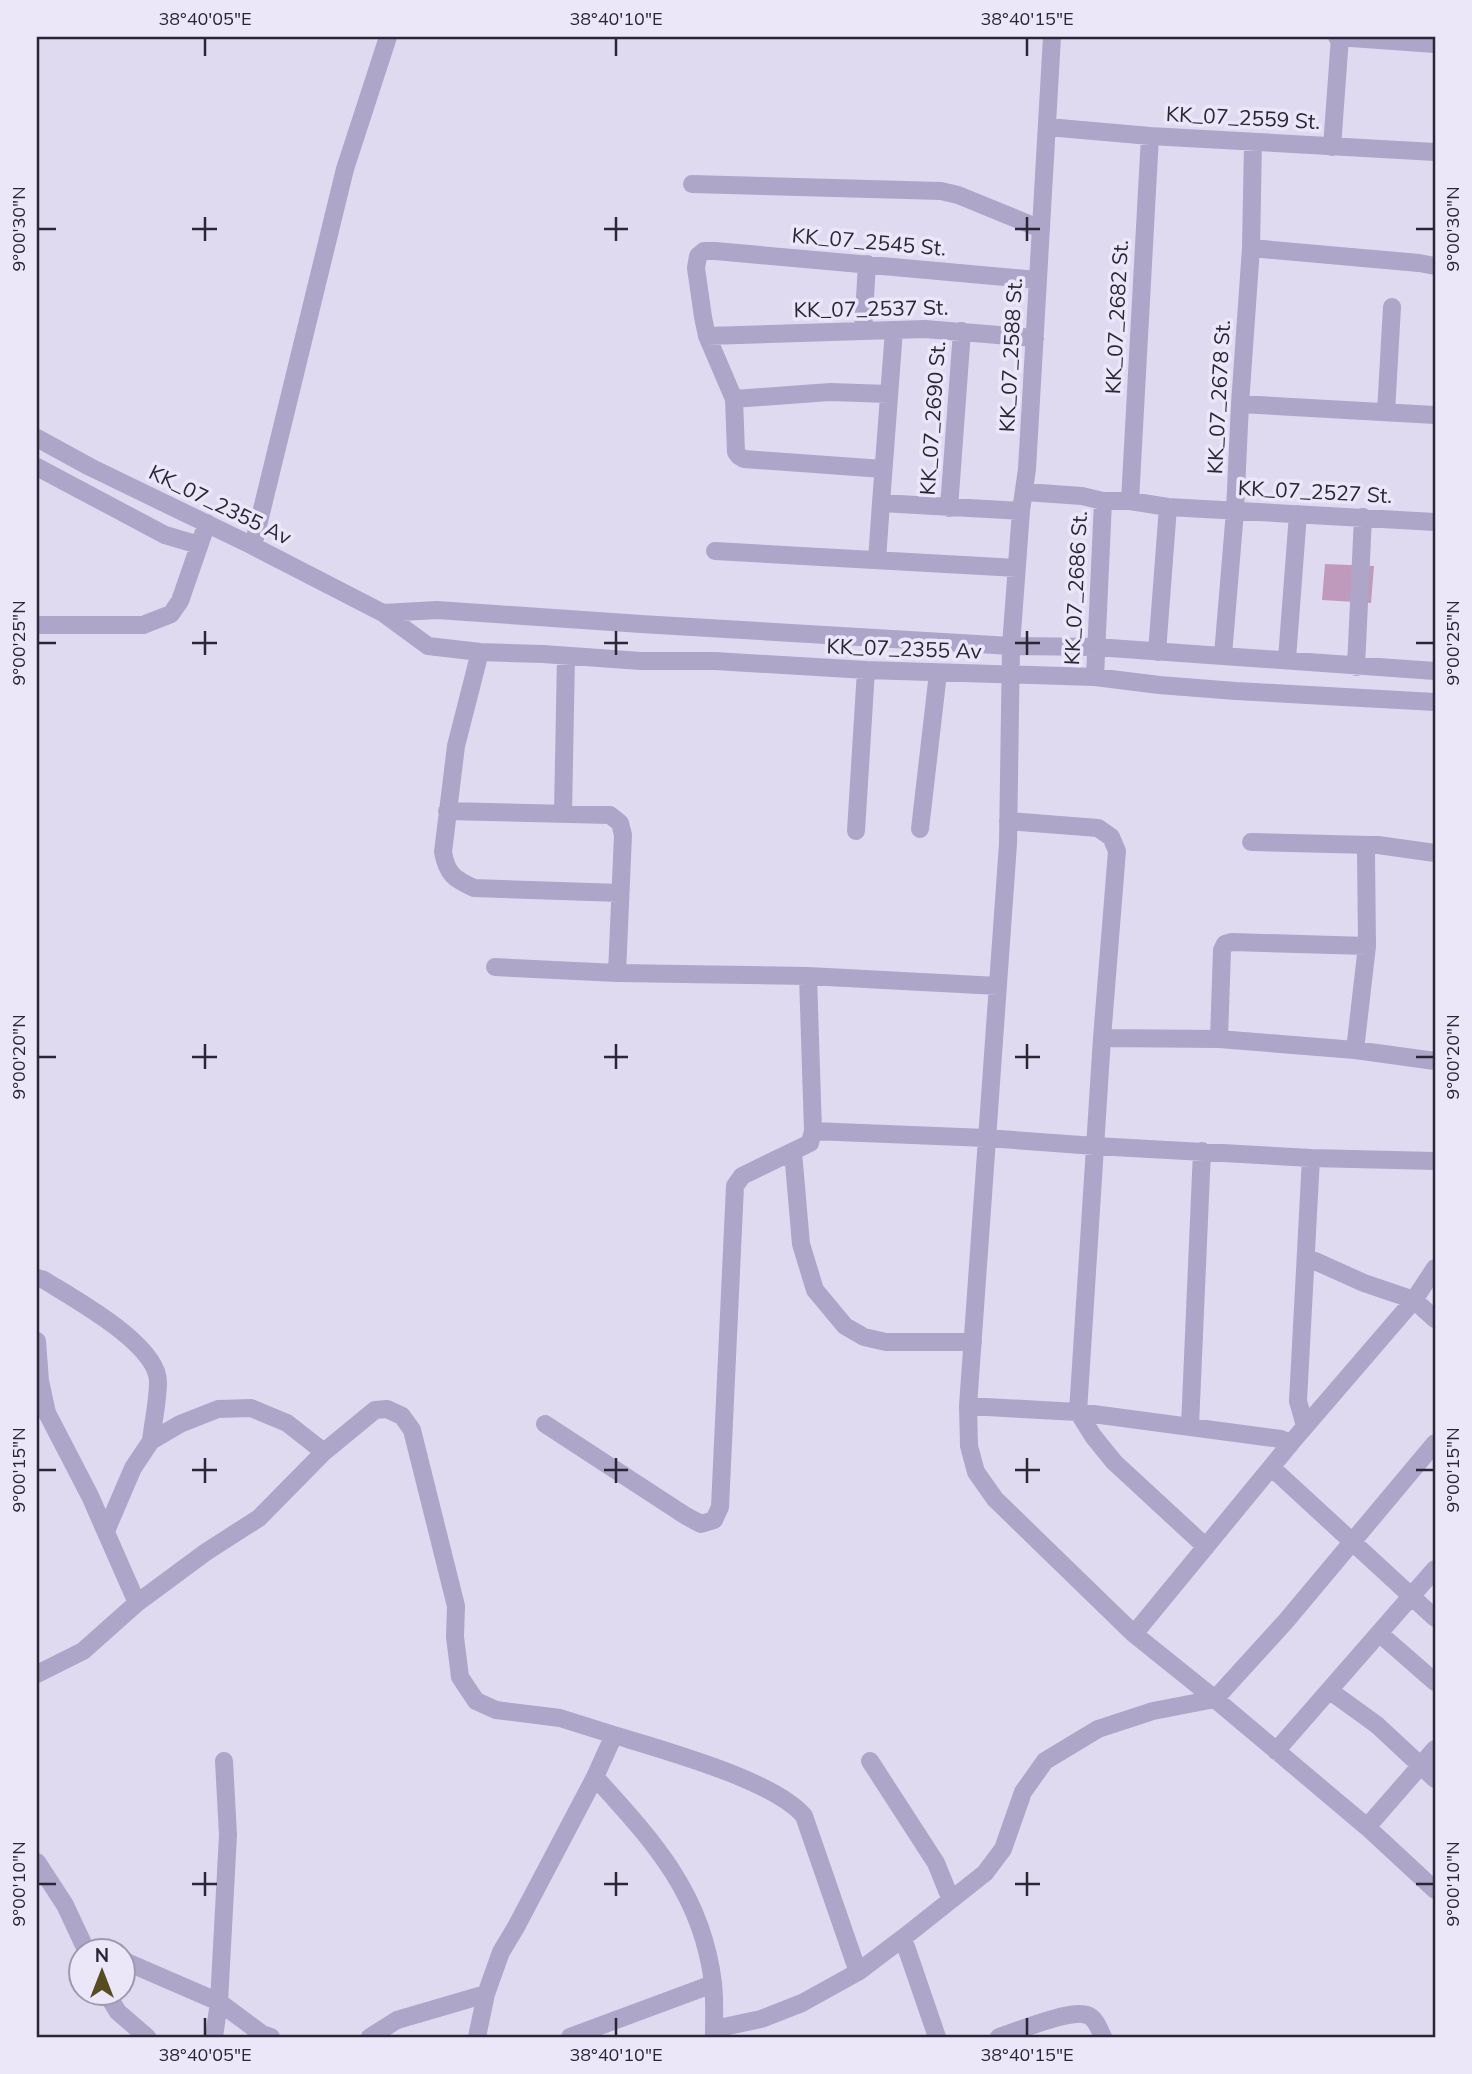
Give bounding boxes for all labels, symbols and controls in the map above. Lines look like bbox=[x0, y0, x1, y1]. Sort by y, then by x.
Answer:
text: 38°40'05"E bbox=[158, 7, 252, 30]
text: 38°40'10"E bbox=[569, 7, 663, 30]
text: 38°40'15"E bbox=[980, 7, 1074, 30]
street label: KK_07_2559 St. bbox=[1165, 100, 1321, 134]
text: 9°00'30"N bbox=[7, 186, 30, 272]
text: 9°00'30"N bbox=[1441, 186, 1464, 272]
street label: KK_07_2545 St. bbox=[791, 221, 947, 261]
street label: KK_07_2682 St. bbox=[1099, 239, 1133, 395]
street label: KK_07_2588 St. bbox=[993, 277, 1027, 433]
street label: KK_07_2537 St. bbox=[793, 294, 949, 322]
street label: KK_07_2678 St. bbox=[1201, 319, 1235, 475]
street label: KK_07_2690 St. bbox=[914, 340, 950, 496]
street label: KK_07_2355 Av bbox=[145, 458, 296, 550]
street label: KK_07_2527 St. bbox=[1237, 474, 1393, 508]
street label: KK_07_2686 St. bbox=[1058, 510, 1092, 666]
text: 9°00'25"N bbox=[7, 600, 30, 686]
text: 9°00'25"N bbox=[1441, 600, 1464, 686]
street label: KK_07_2355 Av bbox=[826, 632, 982, 664]
text: 9°00'20"N bbox=[7, 1014, 30, 1100]
text: 9°00'20"N bbox=[1441, 1014, 1464, 1100]
text: 9°00'15"N bbox=[7, 1427, 30, 1513]
text: 9°00'15"N bbox=[1441, 1427, 1464, 1513]
text: 9°00'10"N bbox=[7, 1841, 30, 1927]
text: 9°00'10"N bbox=[1441, 1841, 1464, 1927]
north arrow bbox=[66, 1938, 136, 2008]
text: N bbox=[95, 1943, 109, 1967]
text: 38°40'05"E bbox=[158, 2043, 252, 2066]
text: 38°40'10"E bbox=[569, 2043, 663, 2066]
text: 38°40'15"E bbox=[980, 2043, 1074, 2066]

